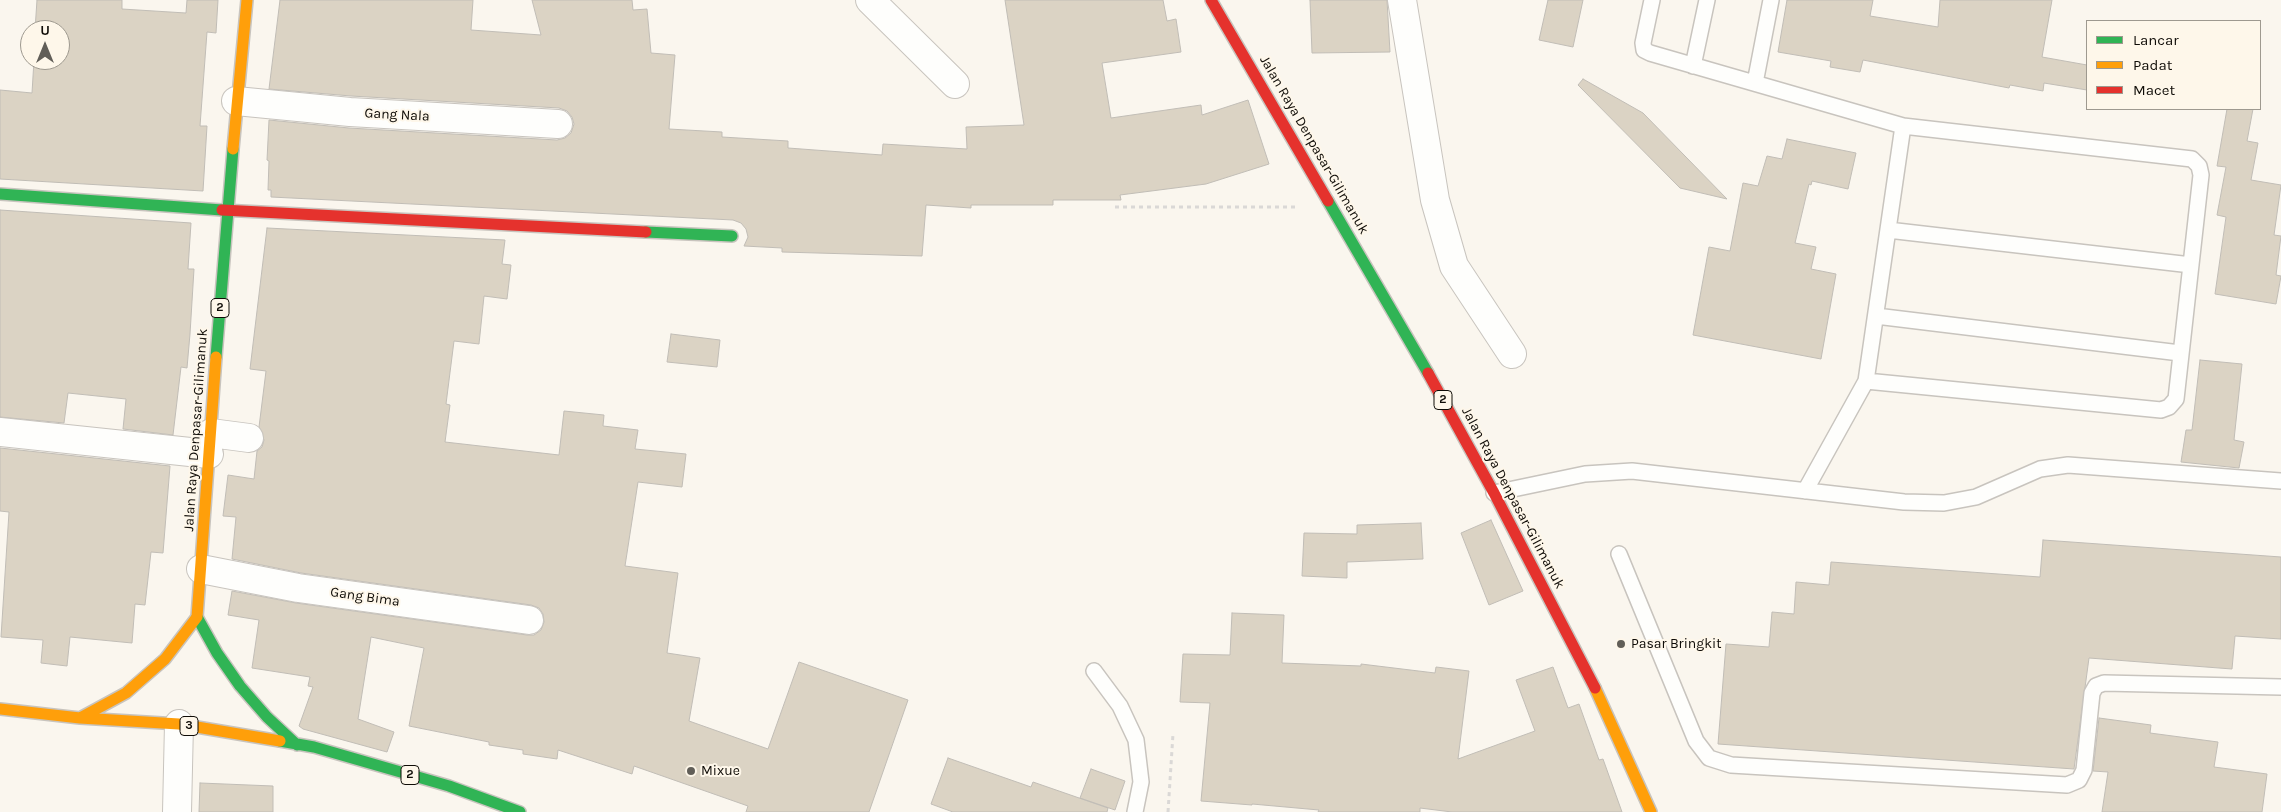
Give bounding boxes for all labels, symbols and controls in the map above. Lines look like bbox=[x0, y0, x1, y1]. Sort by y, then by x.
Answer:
north arrow bbox=[20, 20, 70, 70]
legend bbox=[2086, 20, 2261, 110]
text: U bbox=[40, 22, 50, 39]
text: Lancar bbox=[2133, 31, 2179, 49]
street label: Jalan Raya Denpasar-Gilimanuk bbox=[1256, 53, 1372, 237]
text: Padat bbox=[2133, 56, 2172, 74]
text: Macet bbox=[2133, 81, 2175, 99]
street label: Gang Nala bbox=[364, 105, 430, 125]
road number: 2 bbox=[211, 298, 229, 318]
street label: Jalan Raya Denpasar-Gilimanuk bbox=[181, 328, 211, 532]
road number: 2 bbox=[1434, 390, 1452, 410]
street label: Jalan Raya Denpasar-Gilimanuk bbox=[1458, 404, 1568, 592]
street label: Gang Bima bbox=[329, 584, 401, 610]
place label: Pasar Bringkit bbox=[1631, 636, 1722, 652]
marker: Pasar Bringkit bbox=[1615, 638, 1627, 650]
road number: 3 bbox=[180, 716, 198, 736]
place label: Mixue bbox=[701, 763, 740, 779]
marker: Mixue bbox=[685, 765, 697, 777]
road number: 2 bbox=[401, 766, 419, 784]

